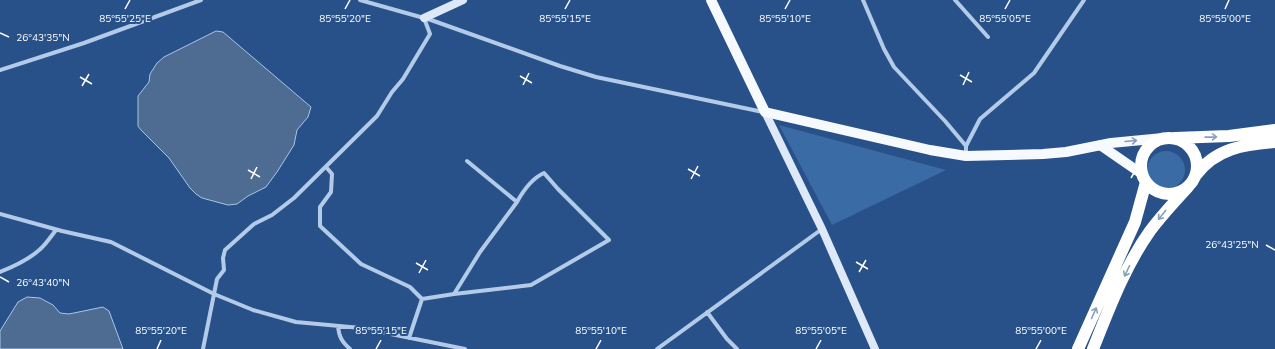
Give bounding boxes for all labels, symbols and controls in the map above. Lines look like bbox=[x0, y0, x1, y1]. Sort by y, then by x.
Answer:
text: 85°55'25"E bbox=[99, 12, 151, 25]
text: 85°55'20"E bbox=[319, 12, 371, 25]
text: 85°55'15"E bbox=[539, 12, 591, 25]
text: 85°55'10"E bbox=[759, 12, 811, 25]
text: 85°55'05"E bbox=[979, 12, 1031, 25]
text: 85°55'00"E bbox=[1199, 12, 1251, 25]
text: 26°43'35"N bbox=[16, 31, 70, 44]
one-way arrow bbox=[1204, 133, 1217, 141]
one-way arrow bbox=[1124, 137, 1137, 144]
one-way arrow bbox=[1158, 210, 1167, 221]
text: 26°43'25"N bbox=[1205, 238, 1259, 251]
one-way arrow bbox=[1123, 265, 1130, 277]
text: 26°43'40"N bbox=[16, 276, 70, 289]
one-way arrow bbox=[1091, 308, 1099, 320]
text: 85°55'20"E bbox=[135, 324, 187, 337]
text: 85°55'15"E bbox=[355, 324, 407, 337]
text: 85°55'10"E bbox=[575, 324, 627, 337]
text: 85°55'05"E bbox=[795, 324, 847, 337]
text: 85°55'00"E bbox=[1015, 324, 1067, 337]

